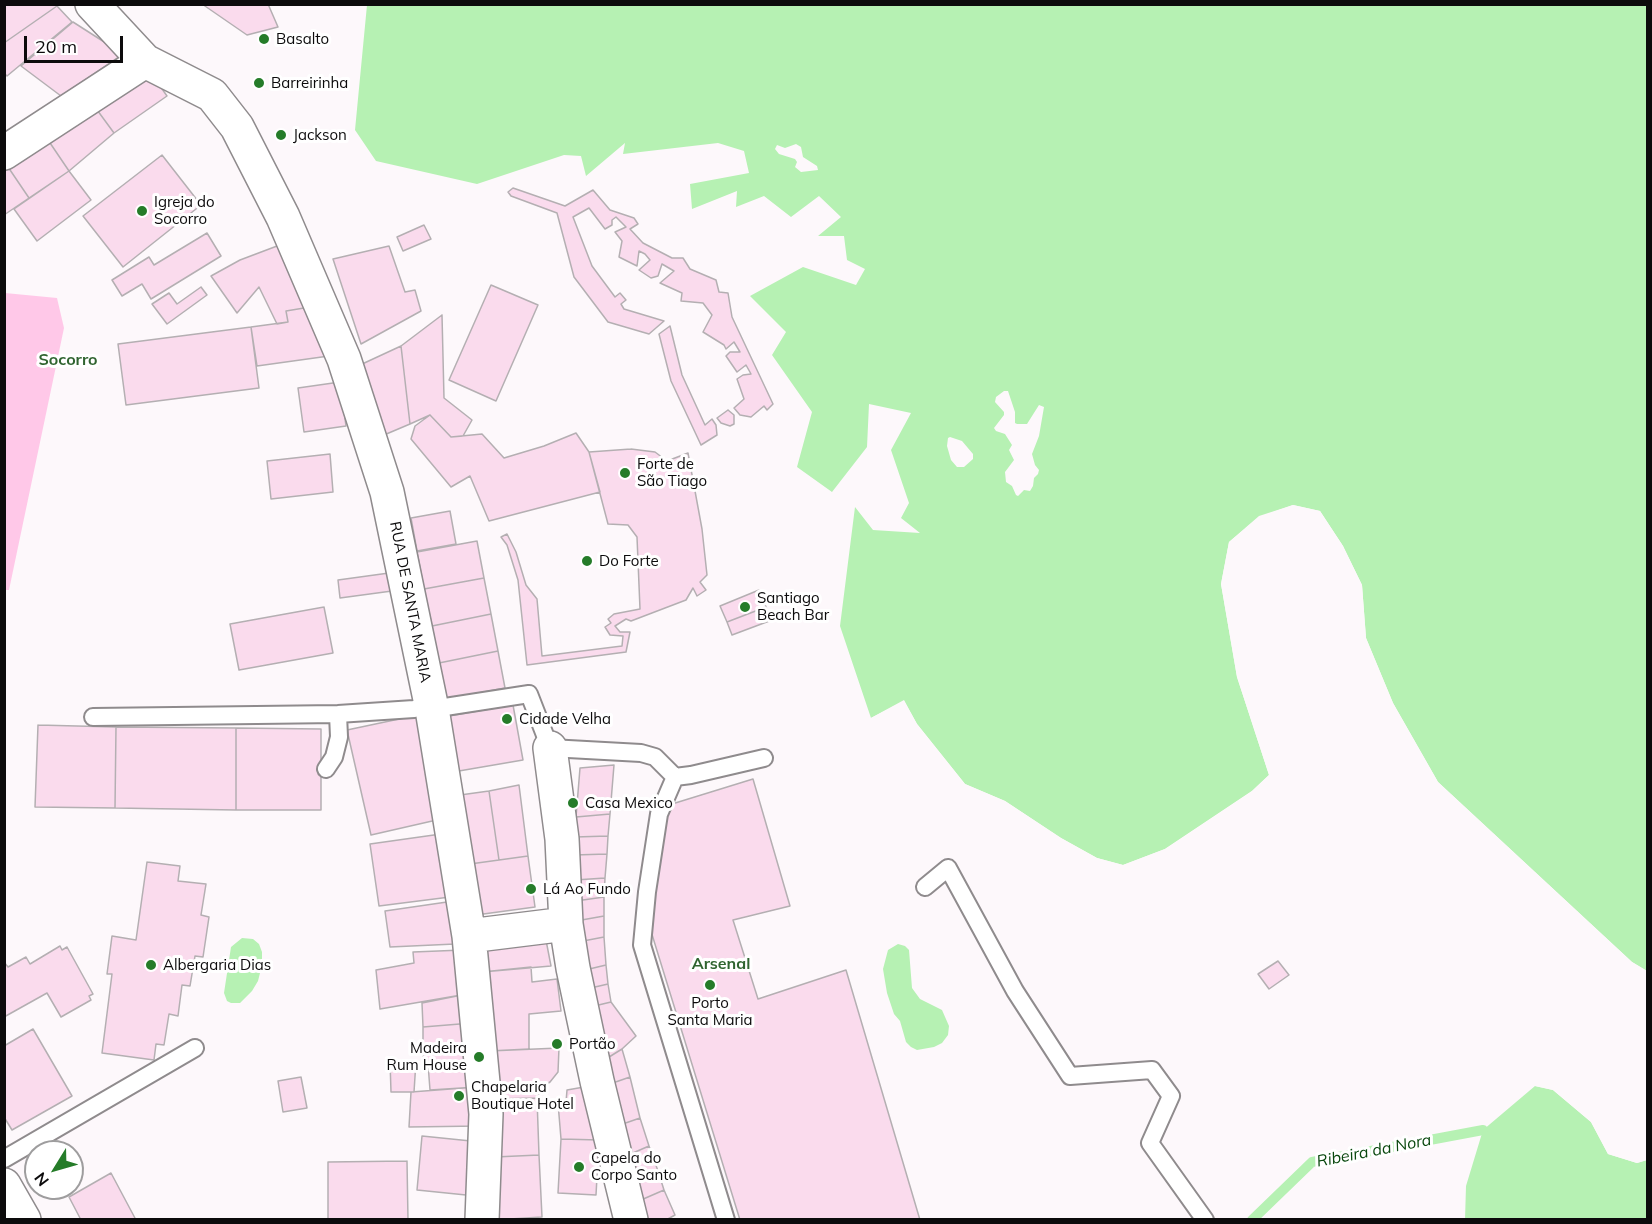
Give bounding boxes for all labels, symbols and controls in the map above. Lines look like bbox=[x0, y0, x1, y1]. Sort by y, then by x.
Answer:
scale bar bbox=[27, 24, 126, 62]
place label: Basalto bbox=[276, 30, 329, 48]
marker: Basalto bbox=[257, 32, 271, 46]
text: 20 m bbox=[35, 35, 77, 58]
place label: Barreirinha bbox=[271, 74, 348, 92]
marker: Barreirinha bbox=[252, 76, 266, 90]
place label: Jackson bbox=[293, 126, 347, 144]
marker: Jackson bbox=[274, 128, 288, 142]
place label: Igreja do Socorro bbox=[154, 193, 214, 228]
marker: Igreja do Socorro bbox=[135, 204, 149, 218]
district label: Socorro bbox=[38, 350, 98, 370]
place label: Forte de São Tiago bbox=[637, 455, 707, 490]
marker: Forte de São Tiago bbox=[618, 466, 632, 480]
street label: RUA DE SANTA MARIA bbox=[386, 520, 434, 684]
place label: Do Forte bbox=[599, 552, 659, 570]
marker: Do Forte bbox=[580, 554, 594, 568]
place label: Santiago Beach Bar bbox=[757, 589, 829, 624]
marker: Santiago Beach Bar bbox=[738, 600, 752, 614]
place label: Cidade Velha bbox=[519, 710, 611, 728]
marker: Cidade Velha bbox=[500, 712, 514, 726]
place label: Casa Mexico bbox=[585, 794, 673, 812]
marker: Casa Mexico bbox=[566, 796, 580, 810]
place label: Lá Ao Fundo bbox=[543, 880, 631, 898]
marker: Lá Ao Fundo bbox=[524, 882, 538, 896]
district label: Arsenal bbox=[692, 954, 750, 974]
place label: Albergaria Dias bbox=[163, 956, 271, 974]
marker: Albergaria Dias bbox=[144, 958, 158, 972]
marker: Porto Santa Maria bbox=[703, 978, 717, 992]
place label: Porto Santa Maria bbox=[667, 994, 753, 1029]
place label: Portão bbox=[569, 1035, 616, 1053]
marker: Portão bbox=[550, 1037, 564, 1051]
place label: Madeira Rum House bbox=[387, 1039, 467, 1074]
marker: Madeira Rum House bbox=[472, 1050, 486, 1064]
place label: Chapelaria Boutique Hotel bbox=[471, 1078, 574, 1113]
marker: Chapelaria Boutique Hotel bbox=[452, 1089, 466, 1103]
water label: Ribeira da Nora bbox=[1315, 1130, 1433, 1172]
north arrow bbox=[24, 1140, 84, 1200]
place label: Capela do Corpo Santo bbox=[591, 1149, 677, 1184]
marker: Capela do Corpo Santo bbox=[572, 1160, 586, 1174]
text: N bbox=[30, 1169, 53, 1190]

